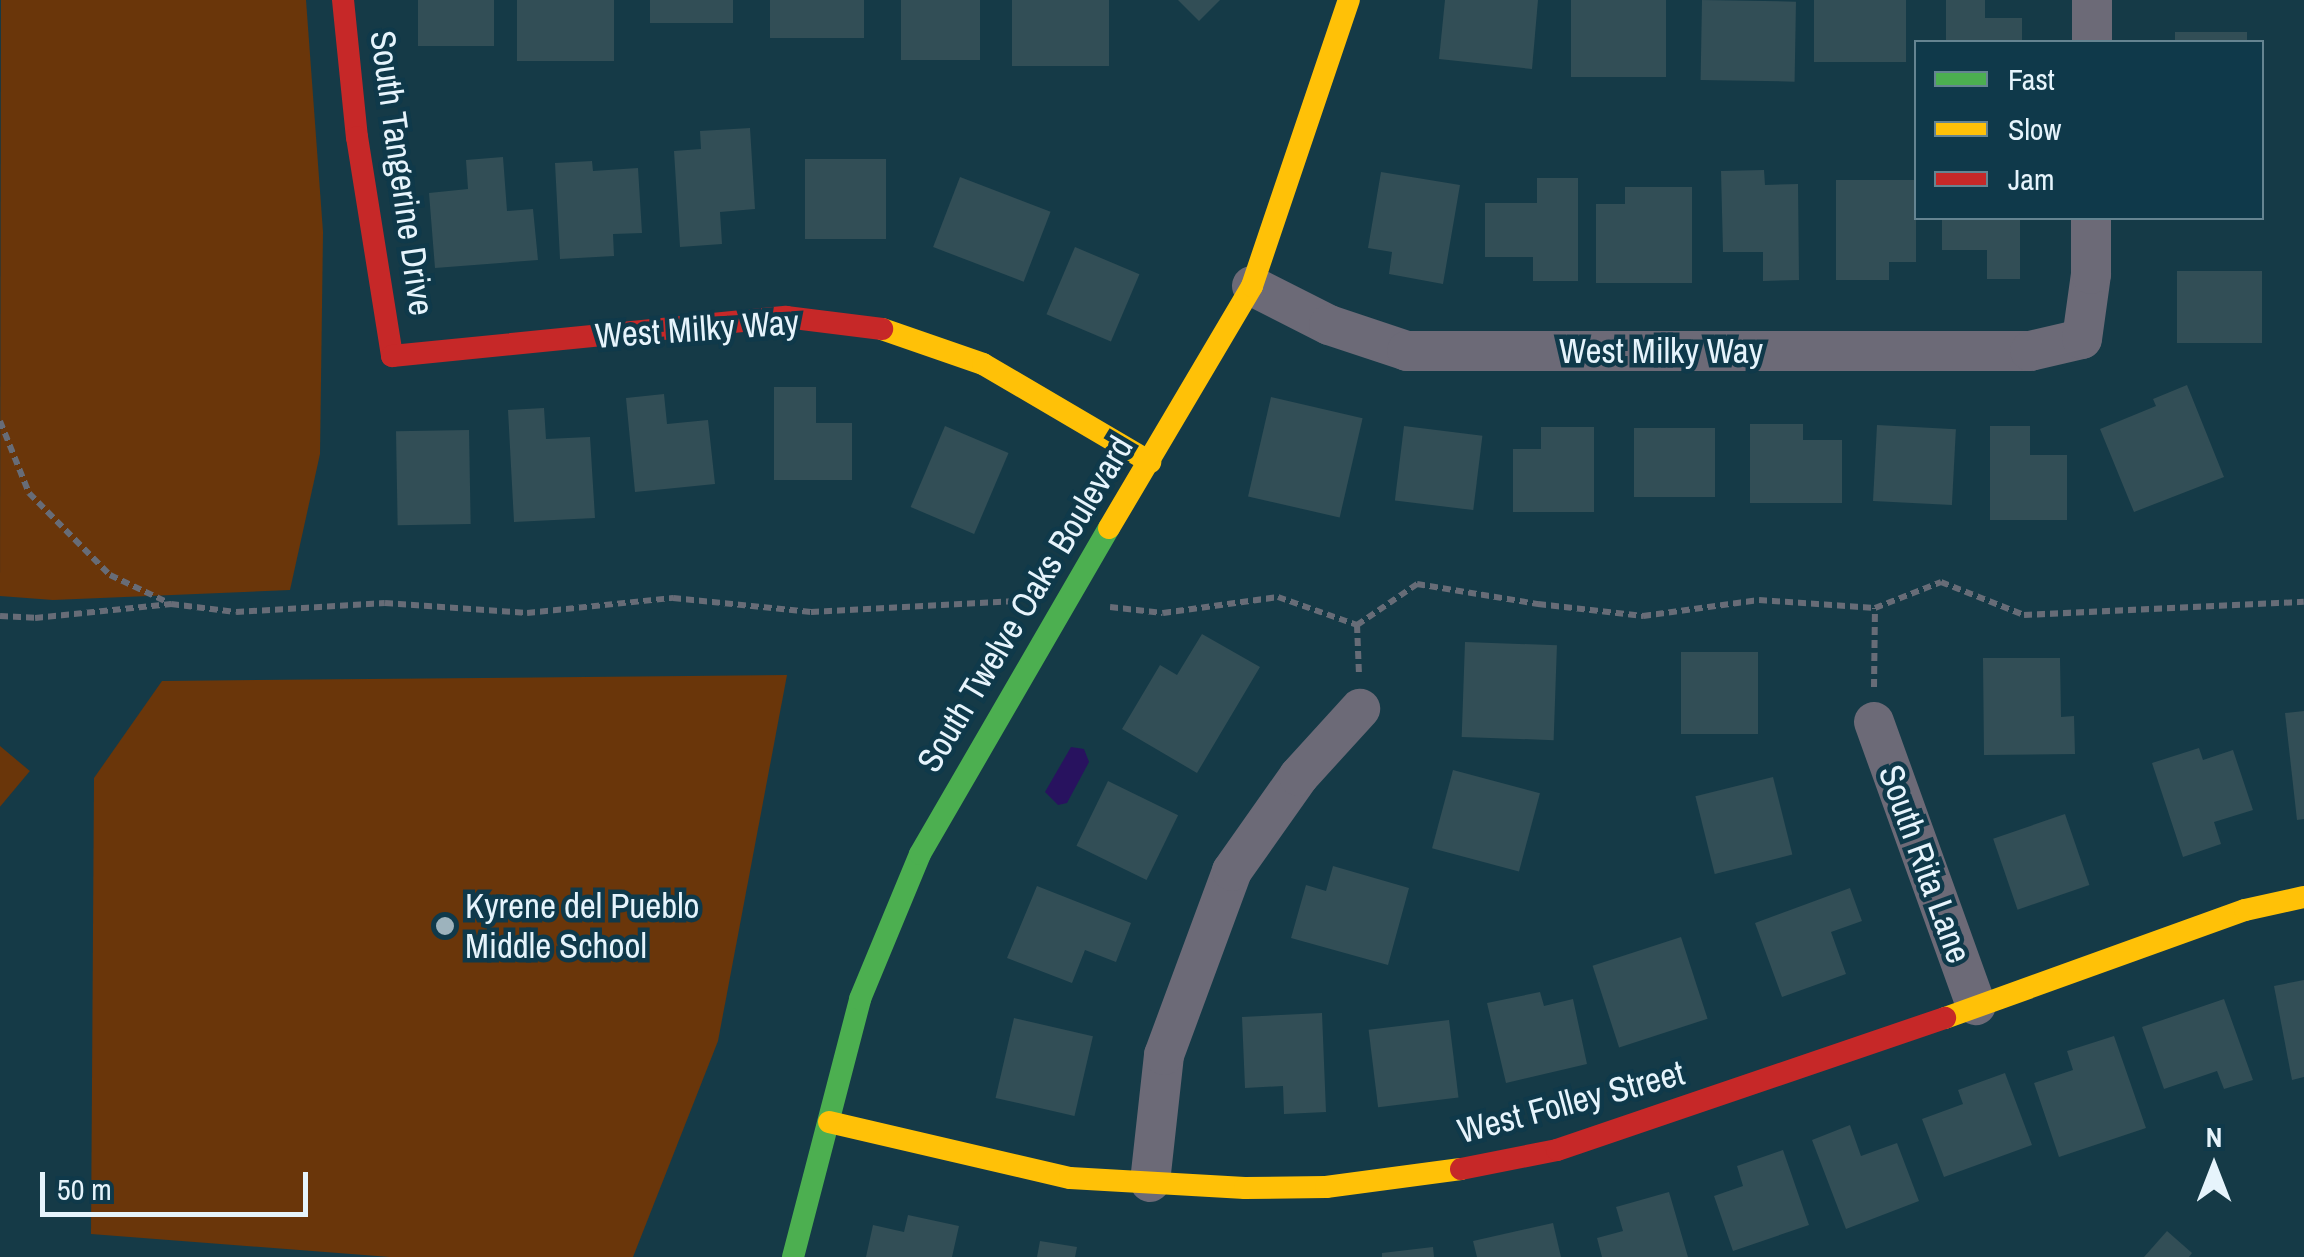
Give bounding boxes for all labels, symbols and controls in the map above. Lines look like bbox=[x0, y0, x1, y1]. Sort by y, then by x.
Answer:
street label: South Tangerine Drive bbox=[361, 28, 443, 318]
legend bbox=[1914, 40, 2264, 220]
text: Fast bbox=[2008, 59, 2055, 99]
text: Slow bbox=[2008, 109, 2061, 149]
text: Jam bbox=[2008, 159, 2054, 199]
street label: West Milky Way bbox=[594, 301, 800, 357]
street label: West Milky Way bbox=[1559, 330, 1763, 372]
street label: South Twelve Oaks Boulevard bbox=[908, 428, 1142, 780]
street label: South Rita Lane bbox=[1870, 759, 1980, 969]
place label: Kyrene del Pueblo Middle School bbox=[465, 885, 700, 967]
marker: Kyrene del Pueblo Middle School bbox=[434, 915, 456, 937]
street label: West Folley Street bbox=[1453, 1052, 1689, 1152]
north arrow bbox=[2164, 1117, 2264, 1217]
text: N bbox=[2206, 1118, 2222, 1156]
scale bar bbox=[45, 1152, 312, 1214]
text: 50 m bbox=[57, 1169, 112, 1209]

